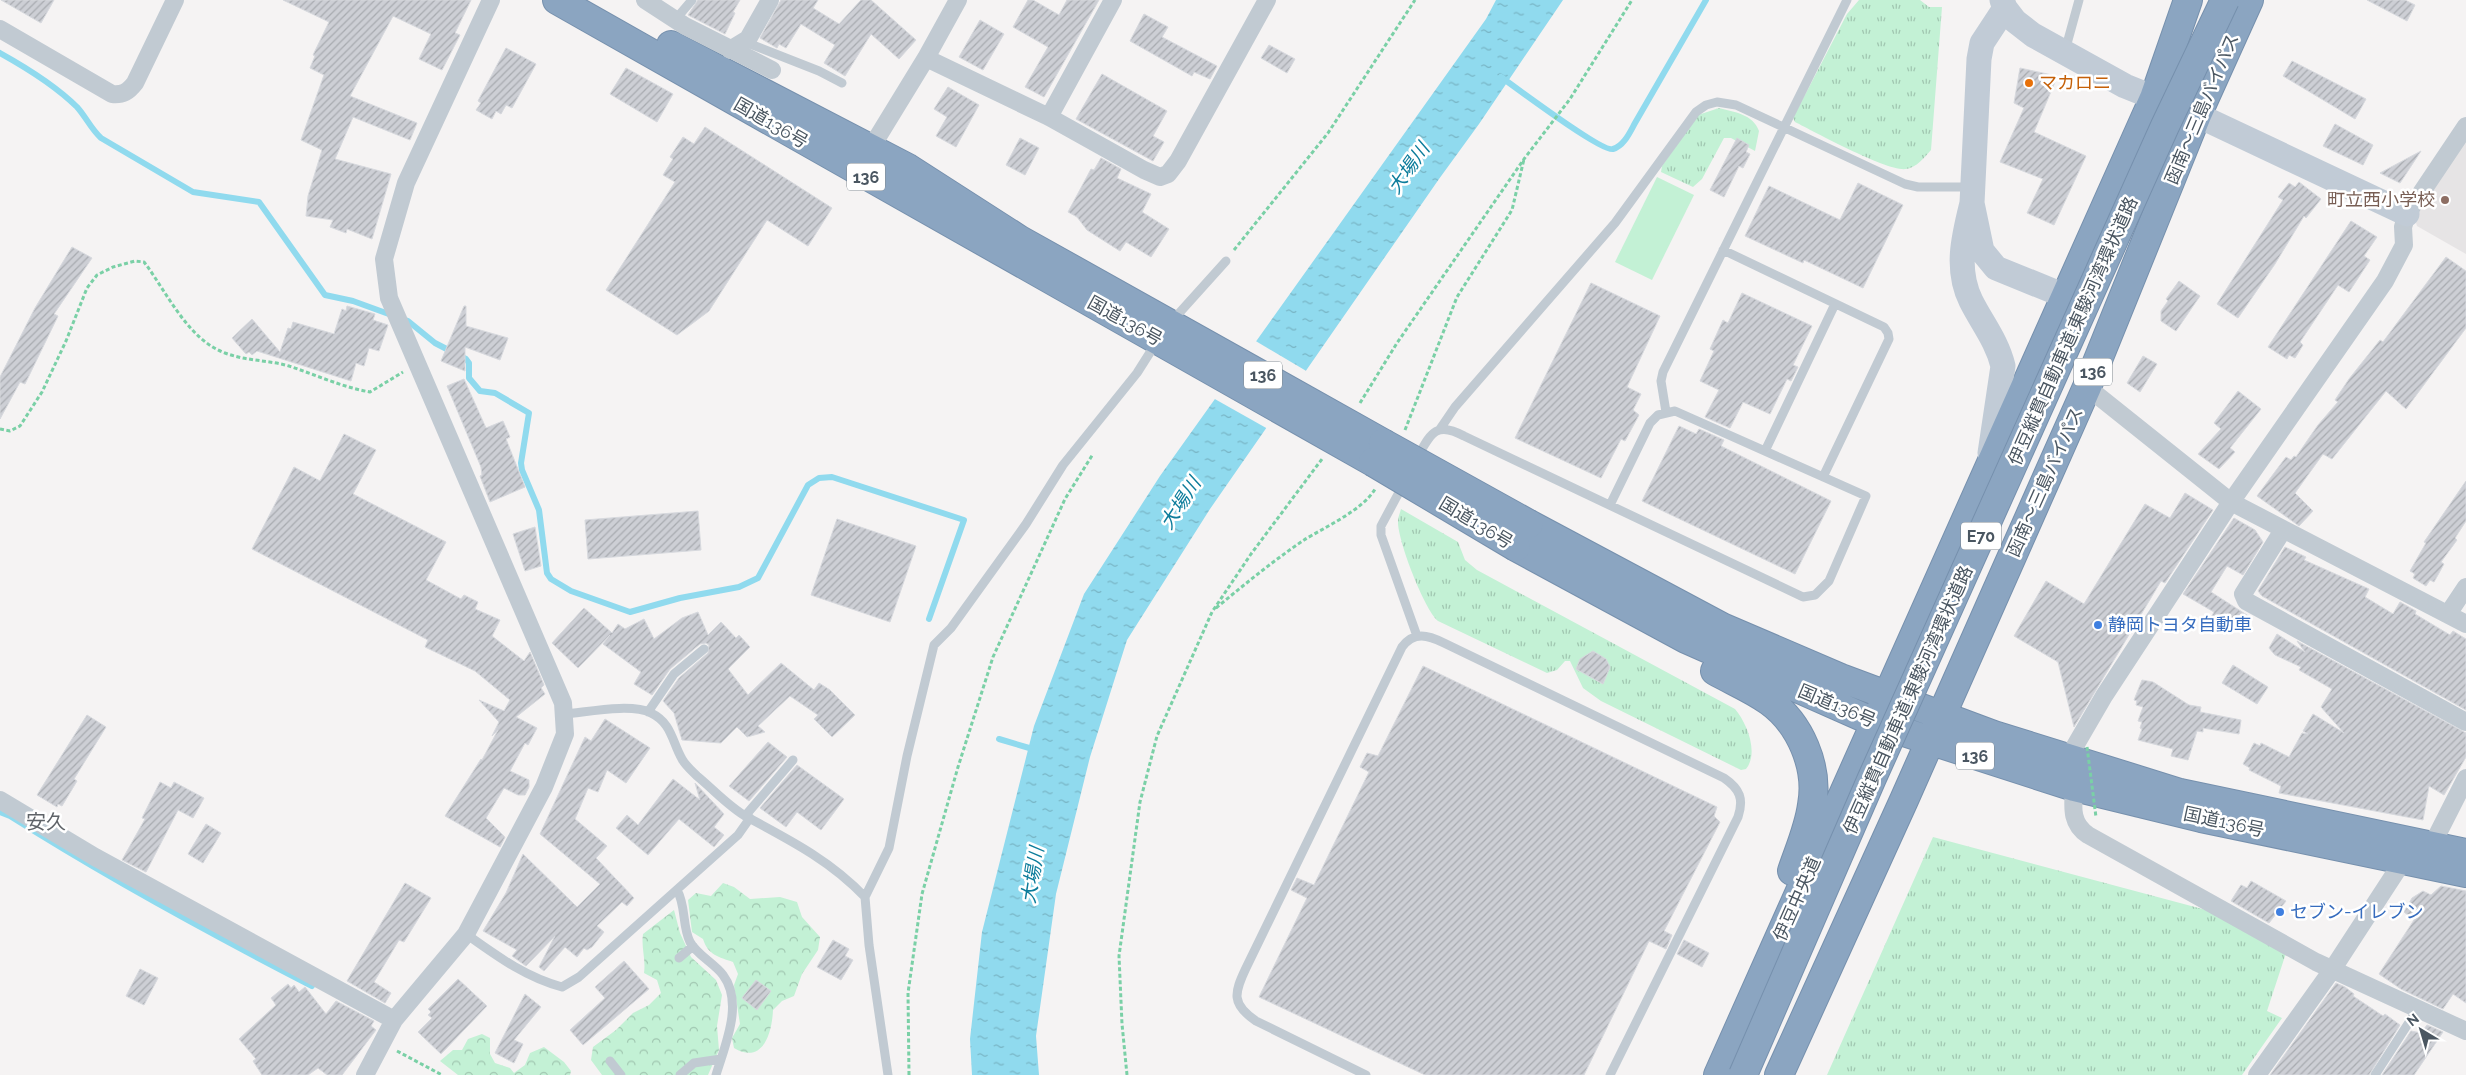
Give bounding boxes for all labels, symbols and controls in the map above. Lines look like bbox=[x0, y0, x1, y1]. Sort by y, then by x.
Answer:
street label: 函南～三島バイパス bbox=[2160, 30, 2243, 187]
place label: マカロニ bbox=[2039, 72, 2111, 93]
marker: マカロニ bbox=[2023, 77, 2035, 89]
street label: 国道136号 bbox=[730, 93, 812, 152]
water label: 大場川 bbox=[1383, 137, 1435, 198]
road number: 136 bbox=[847, 163, 885, 190]
place label: 町立西小学校 bbox=[2327, 189, 2435, 210]
street label: 伊豆縦貫自動車道;東駿河湾環状道路 bbox=[2004, 193, 2141, 468]
marker: 町立西小学校 bbox=[2439, 194, 2451, 206]
street label: 国道136号 bbox=[1084, 291, 1166, 350]
road number: 136 bbox=[2074, 358, 2112, 386]
road number: 136 bbox=[1244, 362, 1282, 388]
street label: 函南～三島バイパス bbox=[2002, 404, 2087, 560]
water label: 大場川 bbox=[1155, 471, 1206, 533]
street label: 国道136号 bbox=[1436, 492, 1517, 553]
road number: E70 bbox=[1961, 522, 2001, 550]
street label: 伊豆縦貫自動車道;東駿河湾環状道路 bbox=[1839, 562, 1976, 837]
place label: 静岡トヨタ自動車 bbox=[2108, 614, 2252, 635]
marker: 静岡トヨタ自動車 bbox=[2092, 619, 2104, 631]
street label: 国道136号 bbox=[1795, 680, 1879, 731]
road number: 136 bbox=[1956, 742, 1994, 769]
street label: 国道136号 bbox=[2182, 803, 2266, 840]
district label: 安久 bbox=[26, 810, 66, 834]
water label: 大場川 bbox=[1017, 843, 1048, 905]
street label: 伊豆中央道 bbox=[1769, 853, 1824, 944]
place label: セブン-イレブン bbox=[2290, 901, 2424, 922]
marker: セブン-イレブン bbox=[2274, 906, 2286, 918]
north arrow bbox=[2396, 1005, 2446, 1055]
text: N bbox=[2404, 1010, 2422, 1029]

